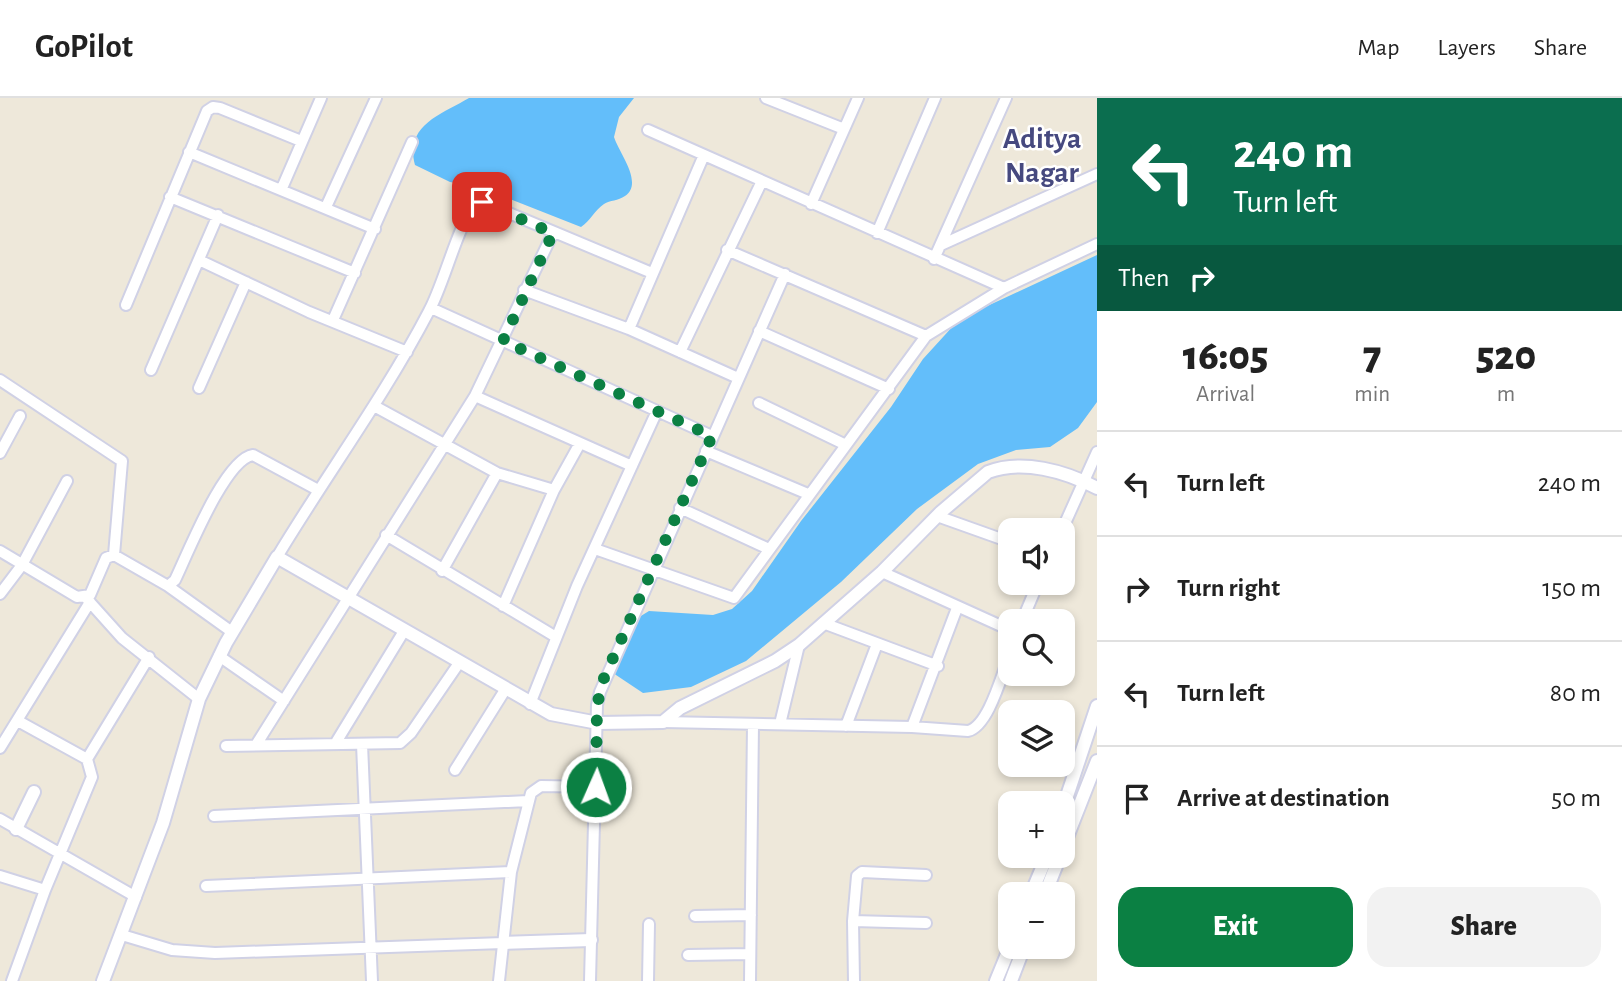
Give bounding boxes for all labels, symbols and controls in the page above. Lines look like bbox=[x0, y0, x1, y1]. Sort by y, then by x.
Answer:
text: GoPilot bbox=[35, 31, 133, 64]
text: Map bbox=[1357, 36, 1399, 60]
text: Layers bbox=[1437, 36, 1496, 60]
text: Share bbox=[1534, 36, 1587, 60]
district label: Aditya Nagar bbox=[1003, 124, 1081, 188]
icon: left bbox=[1118, 126, 1209, 217]
text: 240 m bbox=[1233, 128, 1353, 177]
pin bbox=[452, 172, 512, 232]
icon: arrive bbox=[463, 183, 501, 221]
text: Turn left bbox=[1233, 186, 1337, 218]
icon: right bbox=[1183, 259, 1221, 297]
text: Then bbox=[1118, 265, 1169, 291]
text: 16:05 bbox=[1183, 335, 1269, 377]
text: 7 bbox=[1363, 335, 1381, 377]
text: 520 bbox=[1476, 335, 1536, 377]
text: Arrival bbox=[1196, 383, 1255, 406]
text: min bbox=[1354, 383, 1390, 406]
text: m bbox=[1497, 383, 1515, 406]
icon: left bbox=[1118, 465, 1156, 503]
text: Turn left bbox=[1177, 470, 1265, 496]
text: 240 m bbox=[1538, 470, 1601, 496]
map controls bbox=[998, 518, 1075, 959]
button: sound bbox=[998, 518, 1075, 595]
icon: right bbox=[1118, 570, 1156, 608]
text: Turn right bbox=[1177, 575, 1280, 601]
text: 150 m bbox=[1542, 575, 1601, 601]
button: search bbox=[998, 609, 1075, 686]
icon: left bbox=[1118, 675, 1156, 713]
text: Turn left bbox=[1177, 680, 1265, 706]
text: 80 m bbox=[1550, 680, 1601, 706]
button: layers bbox=[998, 700, 1075, 777]
position arrow bbox=[559, 750, 633, 824]
icon: arrive bbox=[1118, 780, 1156, 818]
text: Arrive at destination bbox=[1177, 785, 1390, 811]
text: 50 m bbox=[1551, 785, 1601, 811]
button: + bbox=[998, 791, 1075, 868]
button: − bbox=[998, 882, 1075, 959]
button: Exit bbox=[1118, 887, 1353, 967]
button: Share bbox=[1367, 887, 1601, 967]

